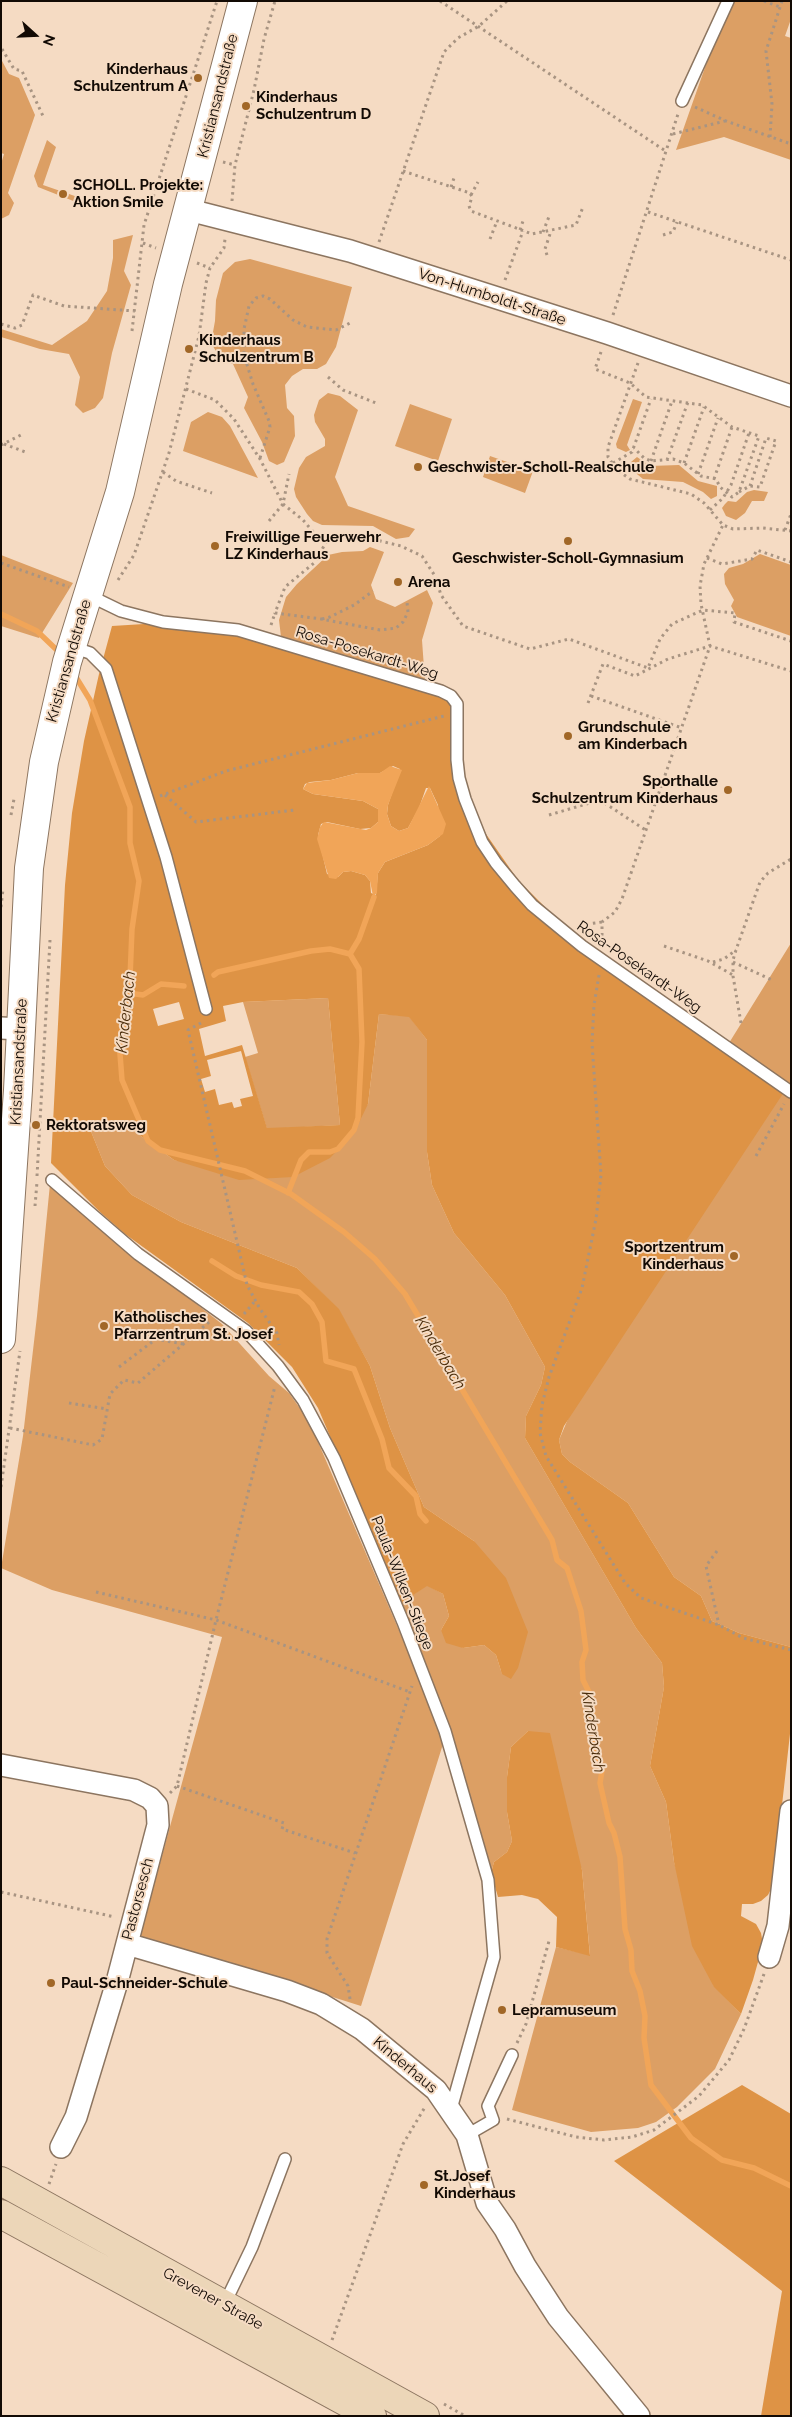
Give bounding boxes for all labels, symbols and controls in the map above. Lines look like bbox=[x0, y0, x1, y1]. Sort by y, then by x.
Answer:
north arrow bbox=[10, 10, 60, 60]
text: N bbox=[40, 32, 58, 48]
street label: Kristiansandstraße bbox=[194, 32, 242, 160]
place label: Kinderhaus Schulzentrum A bbox=[74, 60, 188, 95]
marker: Kinderhaus Schulzentrum A bbox=[192, 72, 204, 84]
place label: Kinderhaus Schulzentrum D bbox=[256, 88, 371, 123]
marker: Kinderhaus Schulzentrum D bbox=[240, 100, 252, 112]
place label: SCHOLL. Projekte: Aktion Smile bbox=[73, 176, 203, 211]
marker: SCHOLL. Projekte: Aktion Smile bbox=[57, 188, 69, 200]
street label: Von-Humboldt-Straße bbox=[416, 265, 568, 329]
place label: Kinderhaus Schulzentrum B bbox=[199, 331, 314, 366]
marker: Kinderhaus Schulzentrum B bbox=[183, 343, 195, 355]
place label: Geschwister-Scholl-Realschule bbox=[428, 458, 654, 476]
marker: Geschwister-Scholl-Realschule bbox=[412, 461, 424, 473]
place label: Freiwillige Feuerwehr LZ Kinderhaus bbox=[225, 528, 381, 563]
marker: Geschwister-Scholl-Gymnasium bbox=[562, 535, 574, 547]
marker: Freiwillige Feuerwehr LZ Kinderhaus bbox=[209, 540, 221, 552]
place label: Geschwister-Scholl-Gymnasium bbox=[452, 549, 684, 567]
place label: Arena bbox=[408, 573, 450, 591]
marker: Arena bbox=[392, 576, 404, 588]
street label: Kristiansandstraße bbox=[43, 598, 95, 724]
street label: Rosa-Posekardt-Weg bbox=[293, 623, 441, 683]
place label: Grundschule am Kinderbach bbox=[578, 718, 687, 753]
marker: Grundschule am Kinderbach bbox=[562, 730, 574, 742]
place label: Sporthalle Schulzentrum Kinderhaus bbox=[532, 772, 718, 807]
marker: Sporthalle Schulzentrum Kinderhaus bbox=[722, 784, 734, 796]
street label: Rosa-Posekardt-Weg bbox=[573, 917, 705, 1017]
water label: Kinderbach bbox=[112, 970, 140, 1054]
street label: Kristiansandstraße bbox=[7, 998, 31, 1126]
place label: Rektoratsweg bbox=[46, 1116, 146, 1134]
marker: Rektoratsweg bbox=[30, 1119, 42, 1131]
place label: Sportzentrum Kinderhaus bbox=[625, 1238, 724, 1273]
marker: Sportzentrum Kinderhaus bbox=[728, 1250, 740, 1262]
place label: Katholisches Pfarrzentrum St. Josef bbox=[114, 1308, 273, 1343]
water label: Kinderbach bbox=[411, 1313, 469, 1393]
marker: Katholisches Pfarrzentrum St. Josef bbox=[98, 1320, 110, 1332]
street label: Paula-Wilken-Stiege bbox=[367, 1513, 437, 1653]
water label: Kinderbach bbox=[577, 1690, 609, 1774]
street label: Pastorsesch bbox=[118, 1856, 158, 1942]
place label: Paul-Schneider-Schule bbox=[61, 1974, 228, 1992]
marker: Paul-Schneider-Schule bbox=[45, 1977, 57, 1989]
place label: Lepramuseum bbox=[512, 2001, 616, 2019]
marker: Lepramuseum bbox=[496, 2004, 508, 2016]
street label: Kinderhaus bbox=[369, 2033, 441, 2097]
place label: St.Josef Kinderhaus bbox=[434, 2167, 516, 2202]
marker: St.Josef Kinderhaus bbox=[418, 2179, 430, 2191]
street label: Grevener Straße bbox=[160, 2264, 266, 2334]

